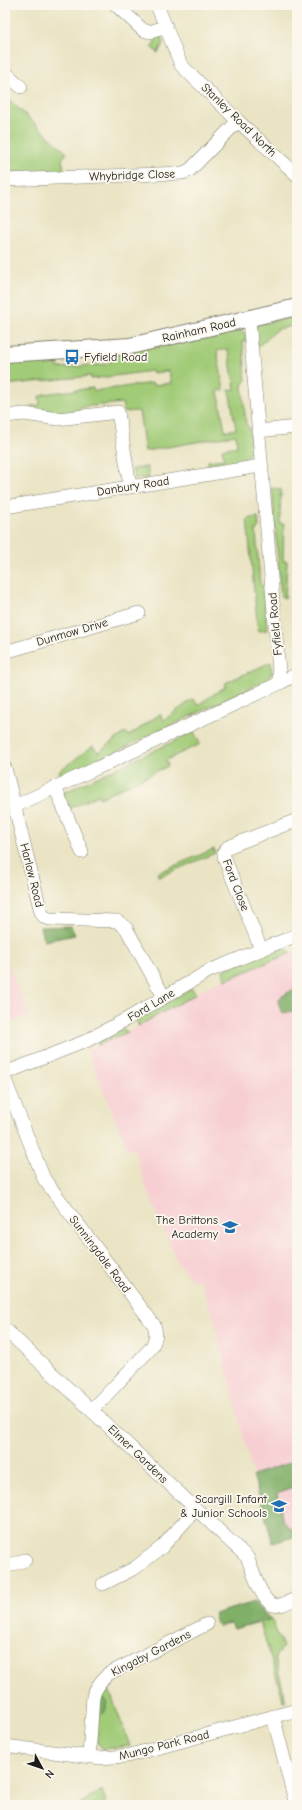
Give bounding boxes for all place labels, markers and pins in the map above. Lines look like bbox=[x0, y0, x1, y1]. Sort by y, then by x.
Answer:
bus stop icon: Fyfield Road bbox=[63, 348, 81, 366]
place label: Fyfield Road bbox=[84, 350, 147, 364]
place label: The Brittons Academy bbox=[156, 1213, 219, 1241]
school or university icon: The Brittons Academy bbox=[221, 1218, 239, 1236]
place label: Scargill Infant & Junior Schools bbox=[180, 1492, 268, 1520]
school or university icon: Scargill Infant & Junior Schools bbox=[270, 1497, 288, 1515]

